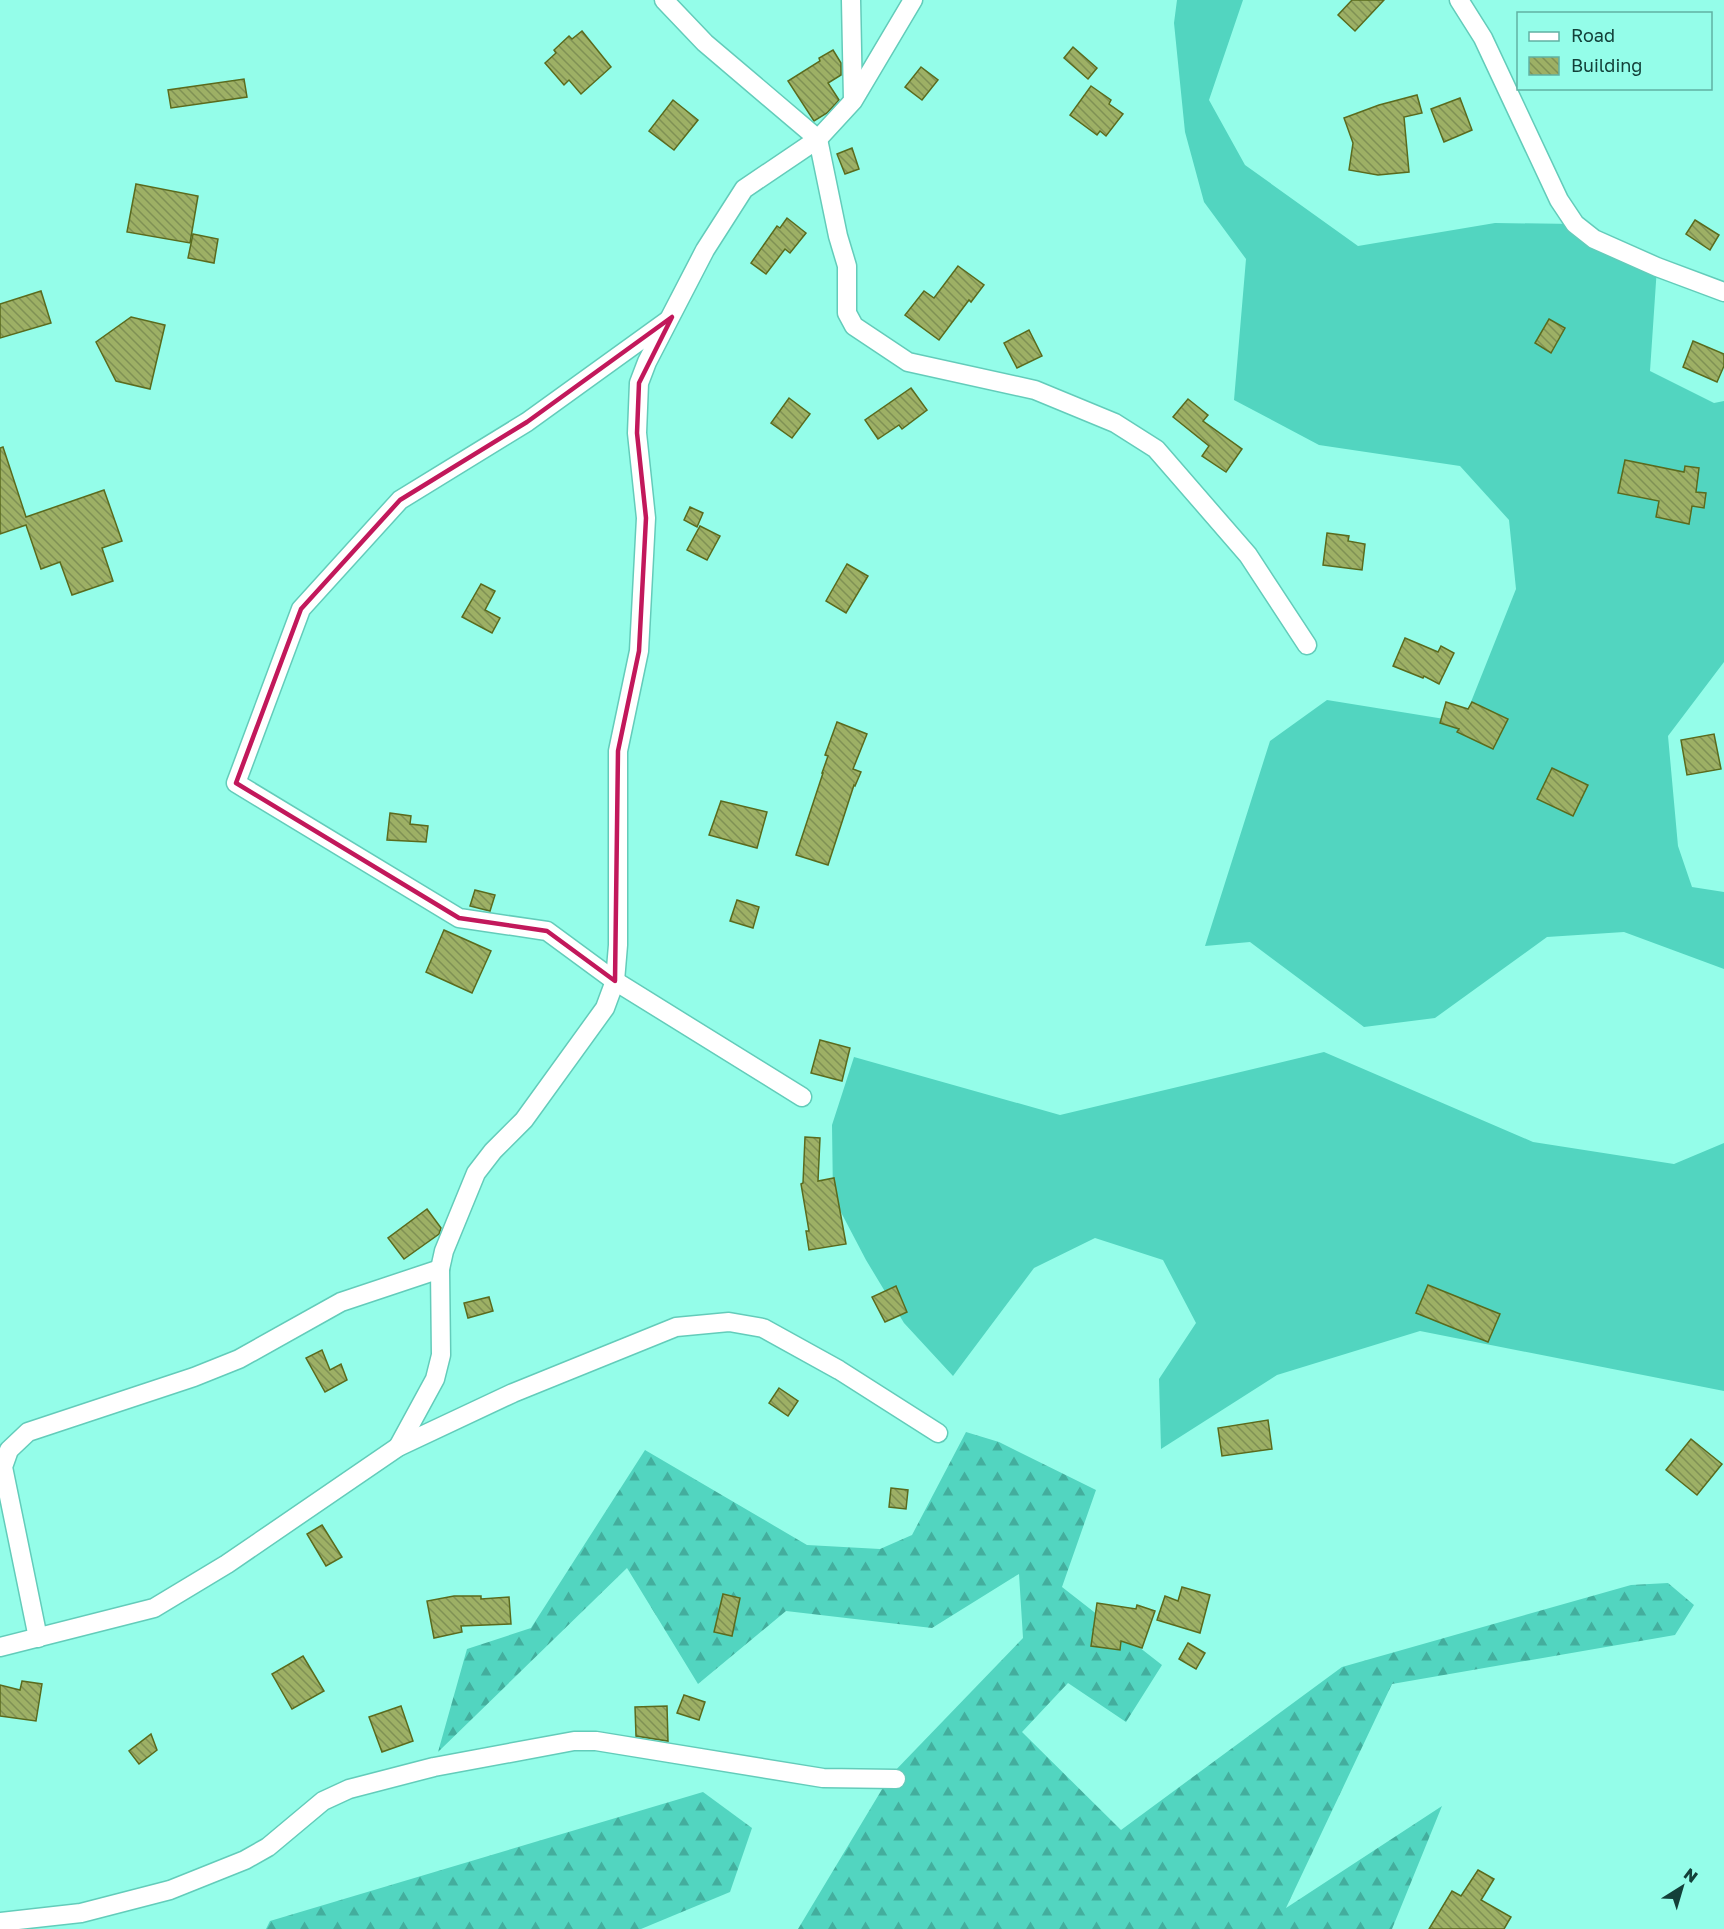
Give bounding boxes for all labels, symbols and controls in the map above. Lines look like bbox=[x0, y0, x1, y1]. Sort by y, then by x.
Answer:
legend bbox=[1517, 12, 1712, 90]
text: Road bbox=[1571, 24, 1615, 46]
text: Building bbox=[1571, 54, 1642, 76]
north arrow bbox=[1652, 1857, 1712, 1917]
text: N bbox=[1680, 1863, 1702, 1887]

